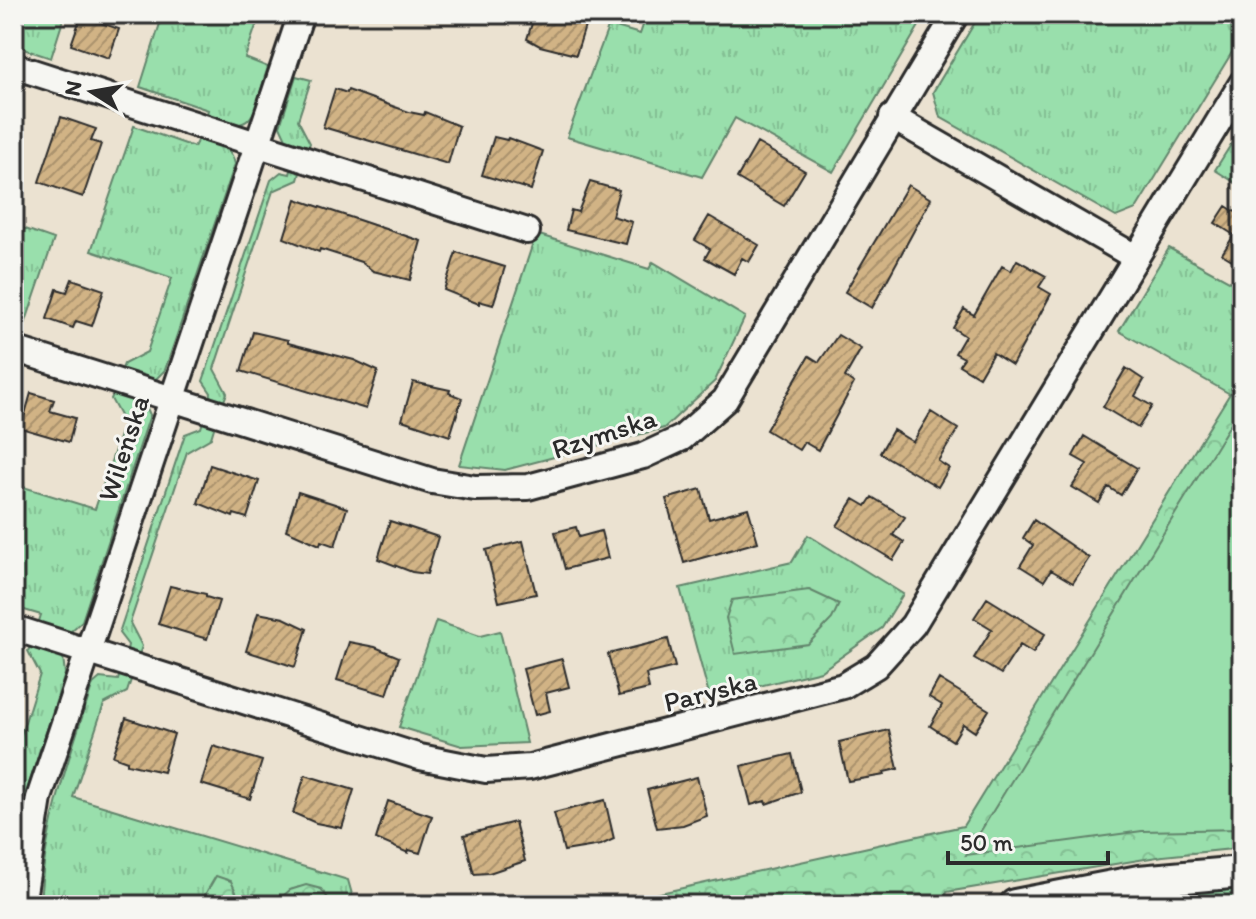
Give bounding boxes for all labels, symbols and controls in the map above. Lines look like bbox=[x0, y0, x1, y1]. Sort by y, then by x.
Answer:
north arrow bbox=[52, 52, 132, 132]
text: N bbox=[58, 78, 88, 98]
street label: Wileńska bbox=[90, 390, 156, 505]
street label: Rzymska bbox=[547, 400, 661, 466]
street label: Paryska bbox=[660, 663, 760, 719]
scale bar bbox=[948, 815, 1108, 865]
text: 50 m bbox=[960, 828, 1013, 857]

